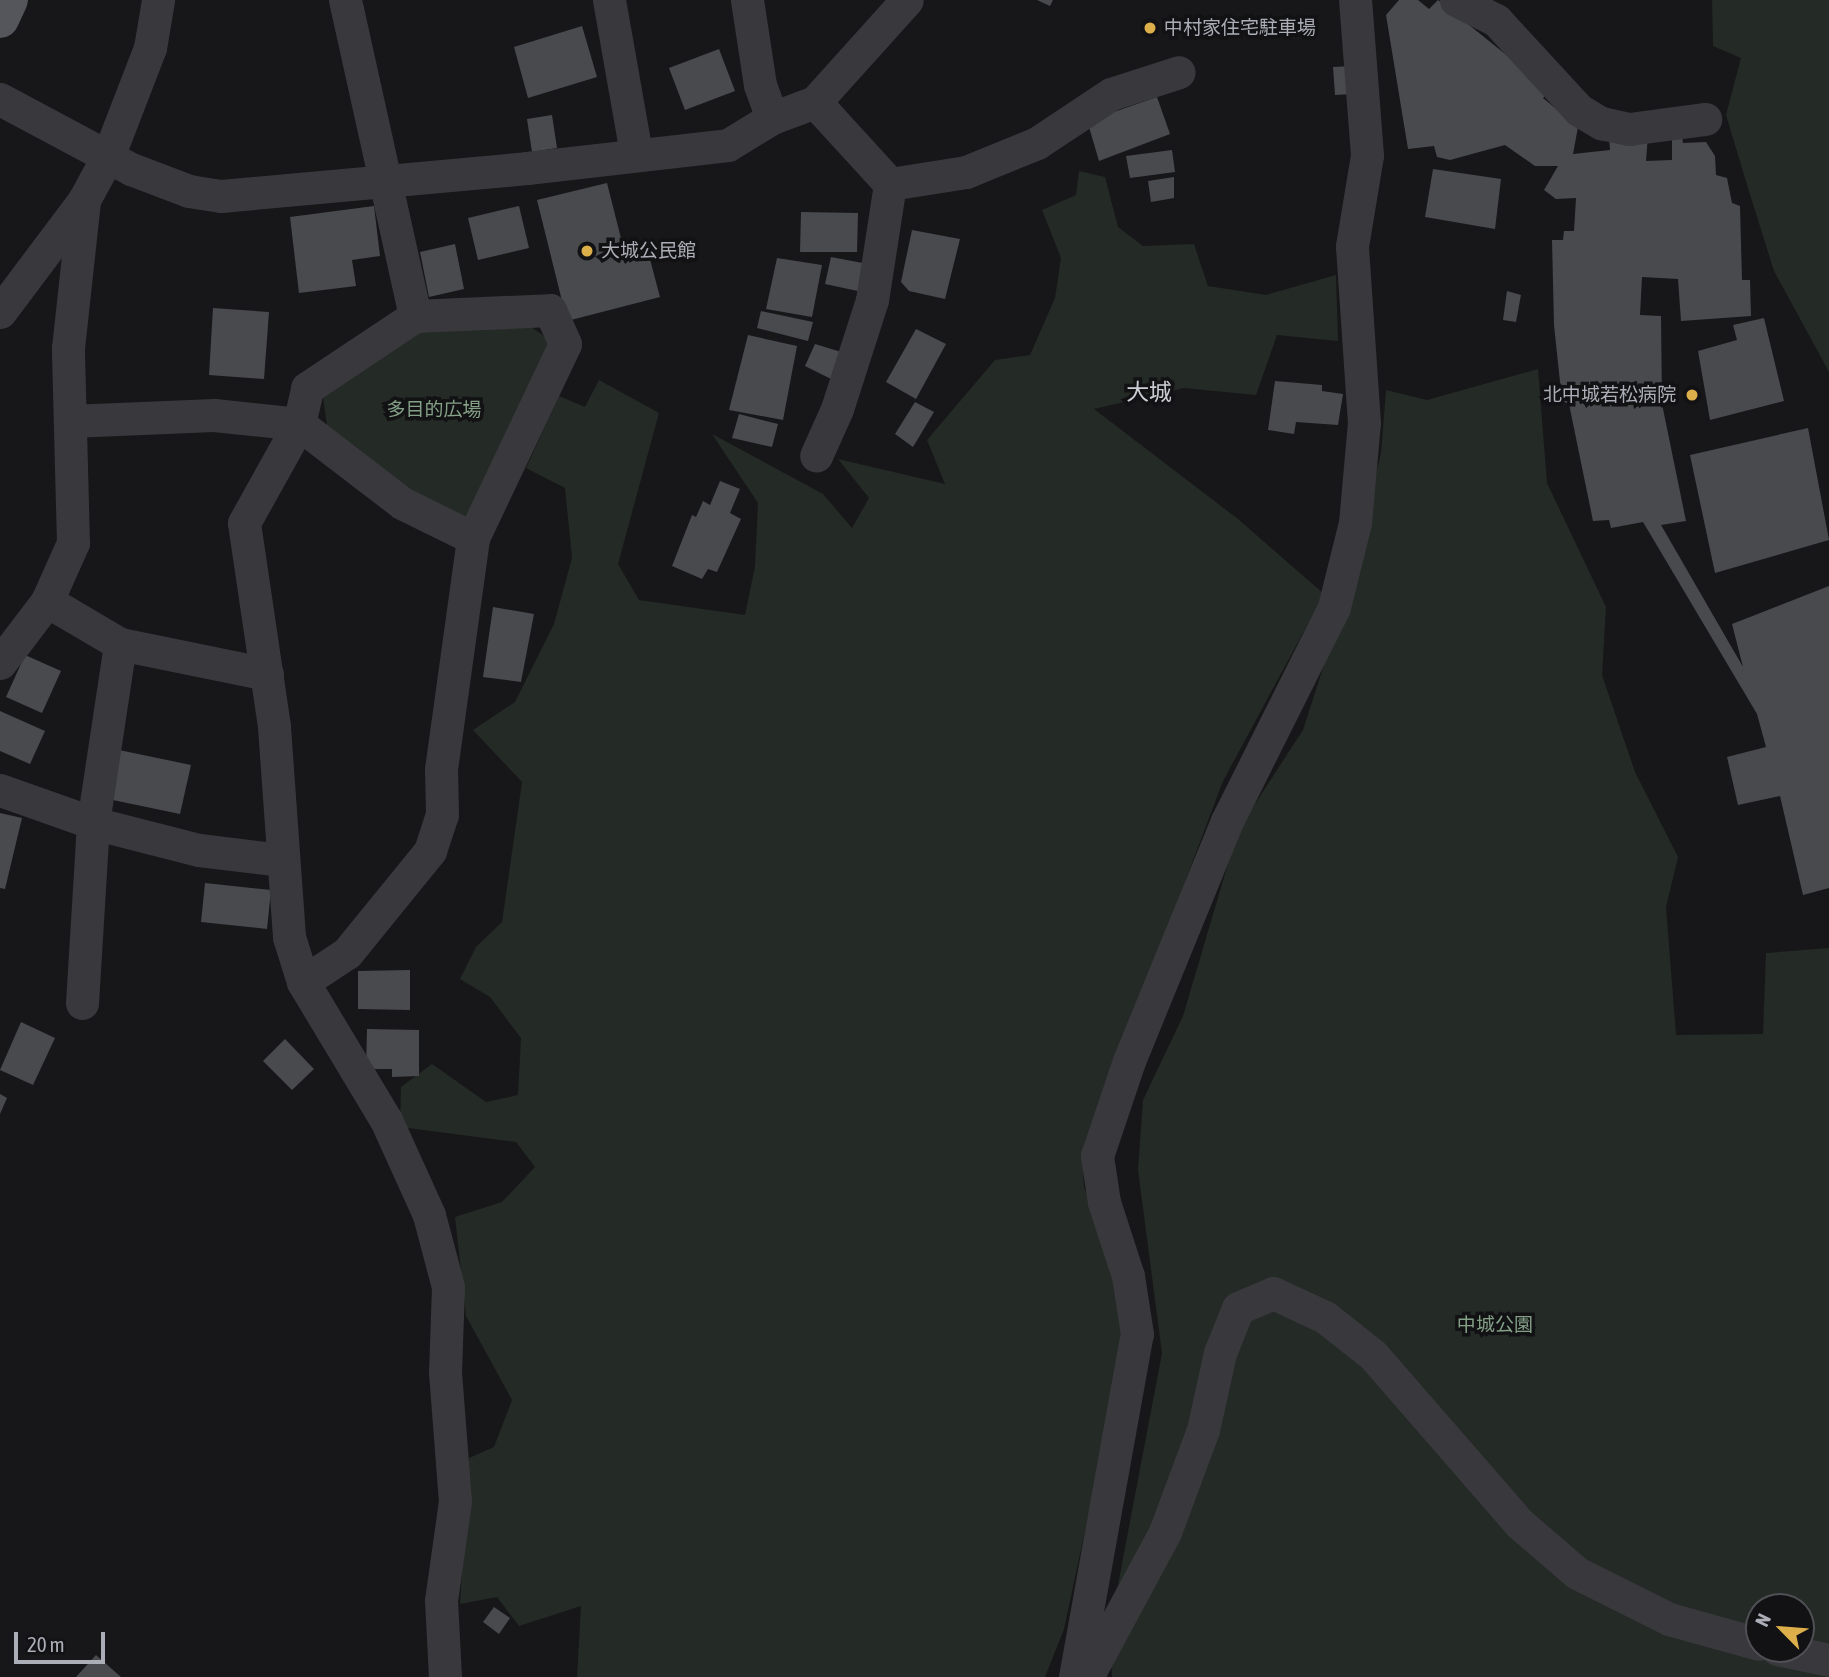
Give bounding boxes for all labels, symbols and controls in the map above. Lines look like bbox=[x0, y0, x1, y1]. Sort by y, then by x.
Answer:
place label: 中村家住宅駐車場 bbox=[1164, 17, 1316, 39]
marker: 中村家住宅駐車場 bbox=[1142, 20, 1158, 36]
place label: 大城公民館 bbox=[601, 240, 696, 262]
marker: 大城公民館 bbox=[579, 243, 595, 259]
district label: 大城 bbox=[1126, 378, 1172, 406]
place label: 北中城若松病院 bbox=[1543, 384, 1676, 406]
marker: 北中城若松病院 bbox=[1682, 385, 1702, 405]
park label: 多目的広場 bbox=[387, 399, 481, 421]
park label: 中城公園 bbox=[1457, 1314, 1533, 1336]
north arrow bbox=[1745, 1593, 1815, 1663]
text: N bbox=[1750, 1610, 1775, 1630]
scale bar bbox=[18, 1618, 108, 1662]
text: 20 m bbox=[27, 1632, 65, 1656]

